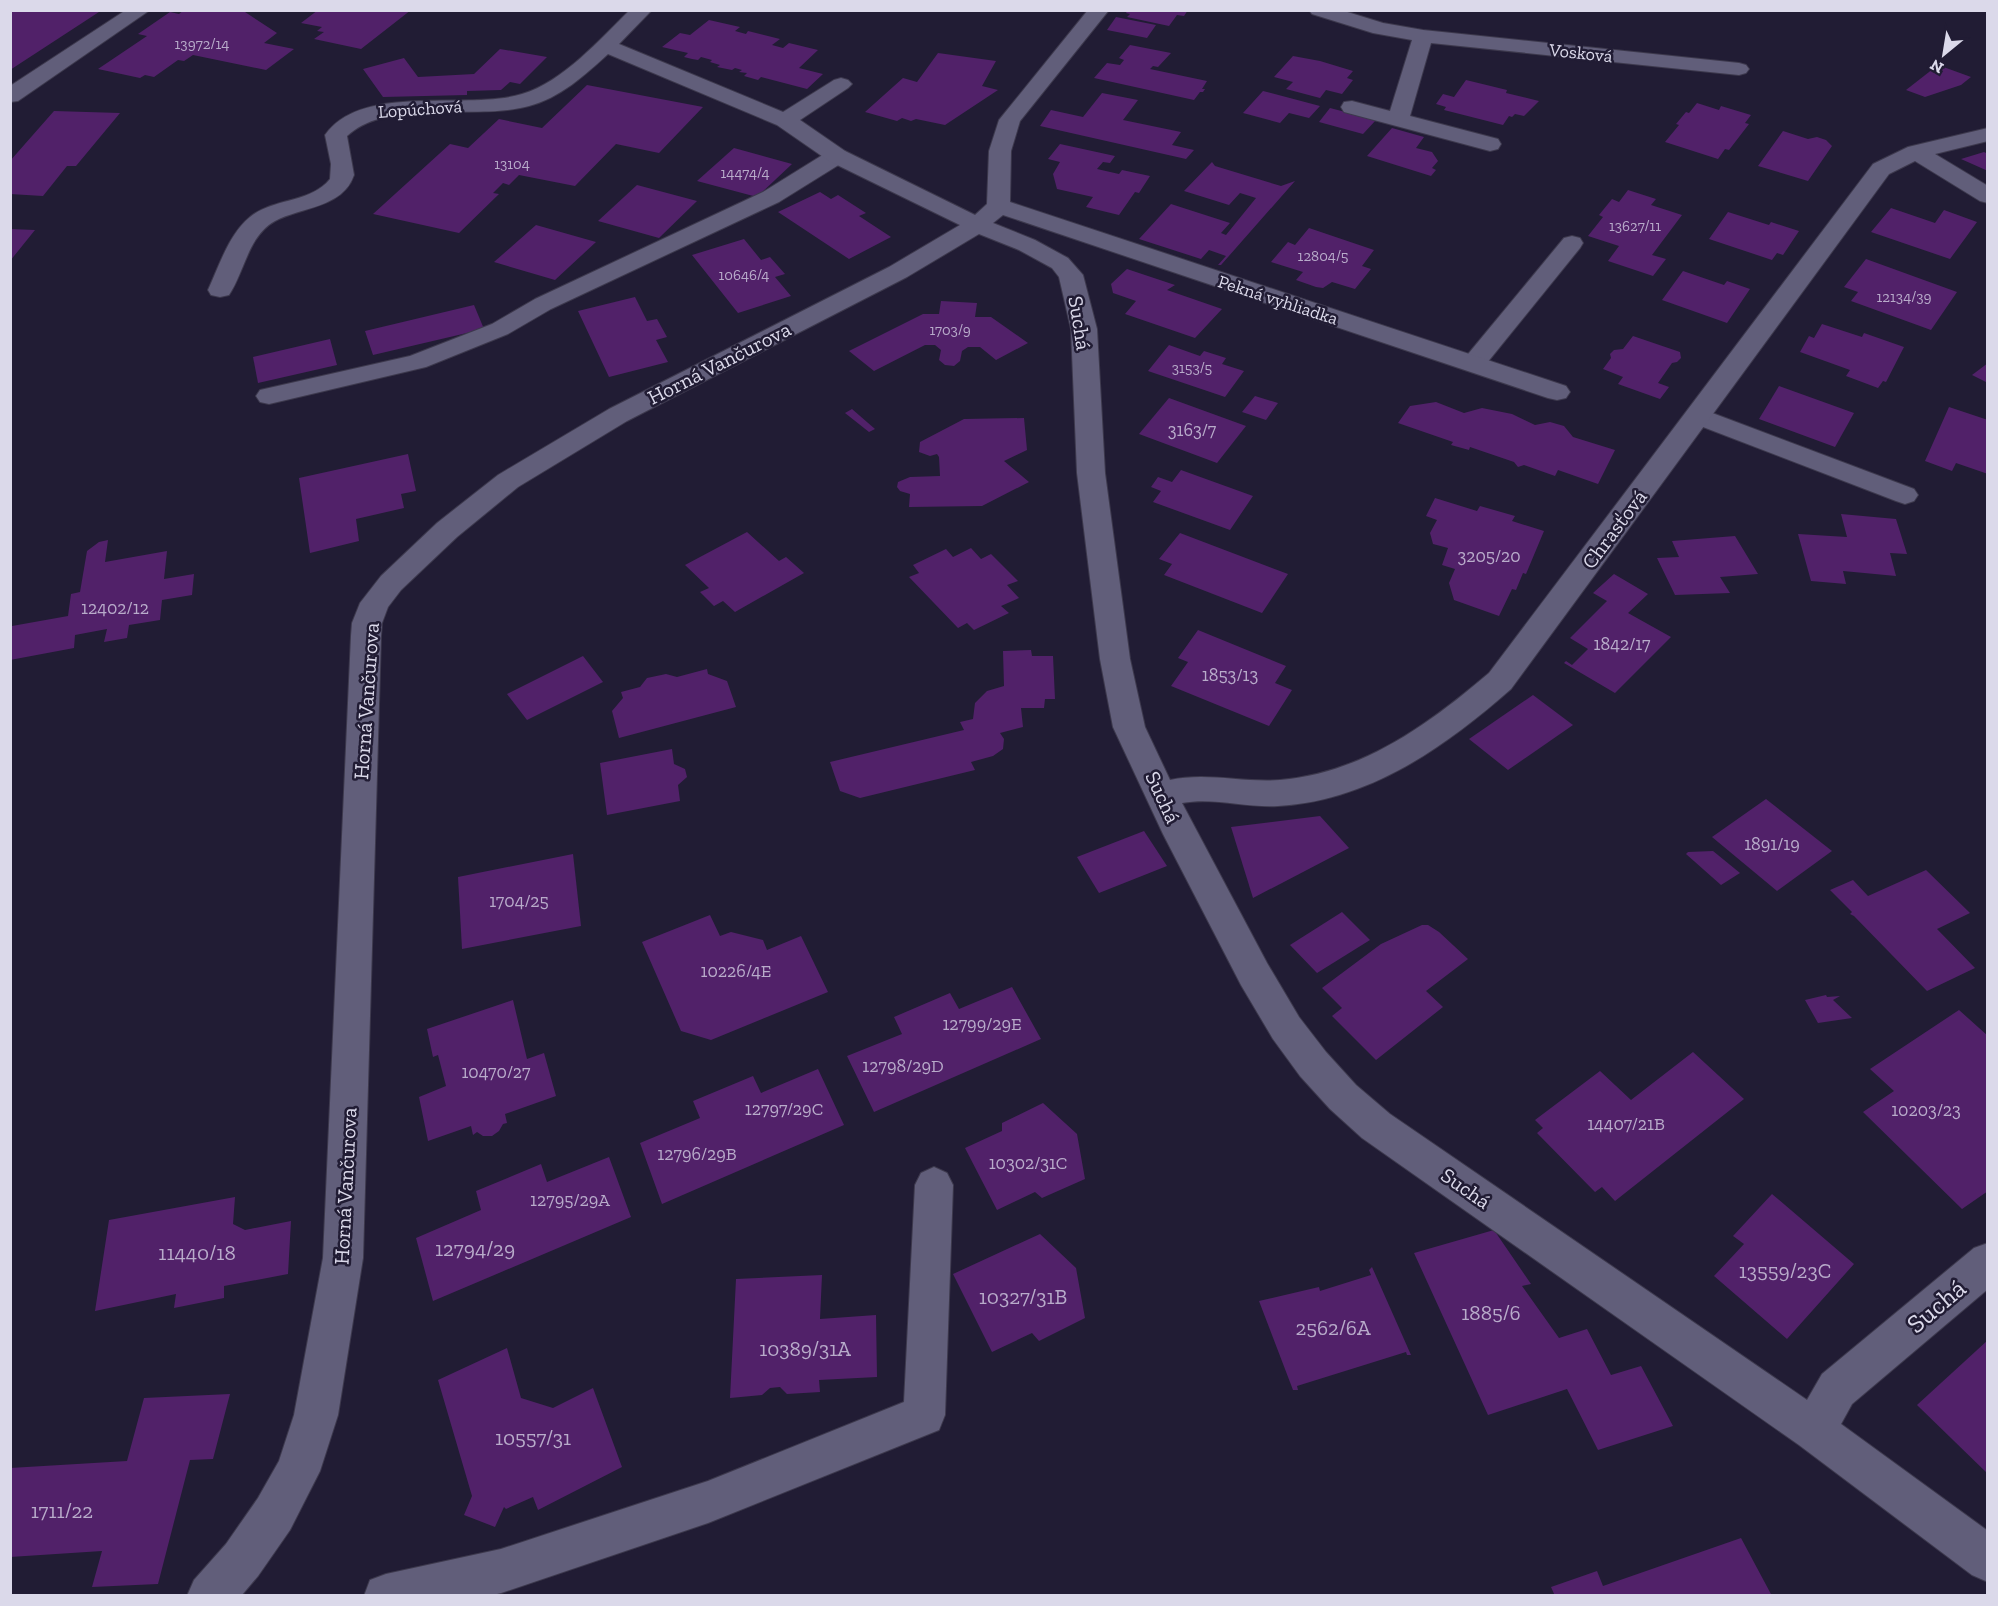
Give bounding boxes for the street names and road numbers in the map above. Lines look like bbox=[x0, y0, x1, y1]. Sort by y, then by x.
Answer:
street label: Vosková bbox=[1547, 39, 1614, 67]
street label: Lopúchová bbox=[377, 95, 463, 123]
street label: Pekná vyhliadka bbox=[1215, 270, 1341, 330]
street label: Suchá bbox=[1063, 294, 1097, 352]
street label: Horná Vančurova bbox=[643, 316, 795, 410]
street label: Chrasťová bbox=[1576, 485, 1652, 573]
street label: Horná Vančurova bbox=[348, 622, 384, 780]
street label: Suchá bbox=[1140, 767, 1186, 827]
street label: Horná Vančurova bbox=[328, 1107, 362, 1265]
street label: Suchá bbox=[1436, 1162, 1496, 1214]
street label: Suchá bbox=[1900, 1272, 1973, 1340]

